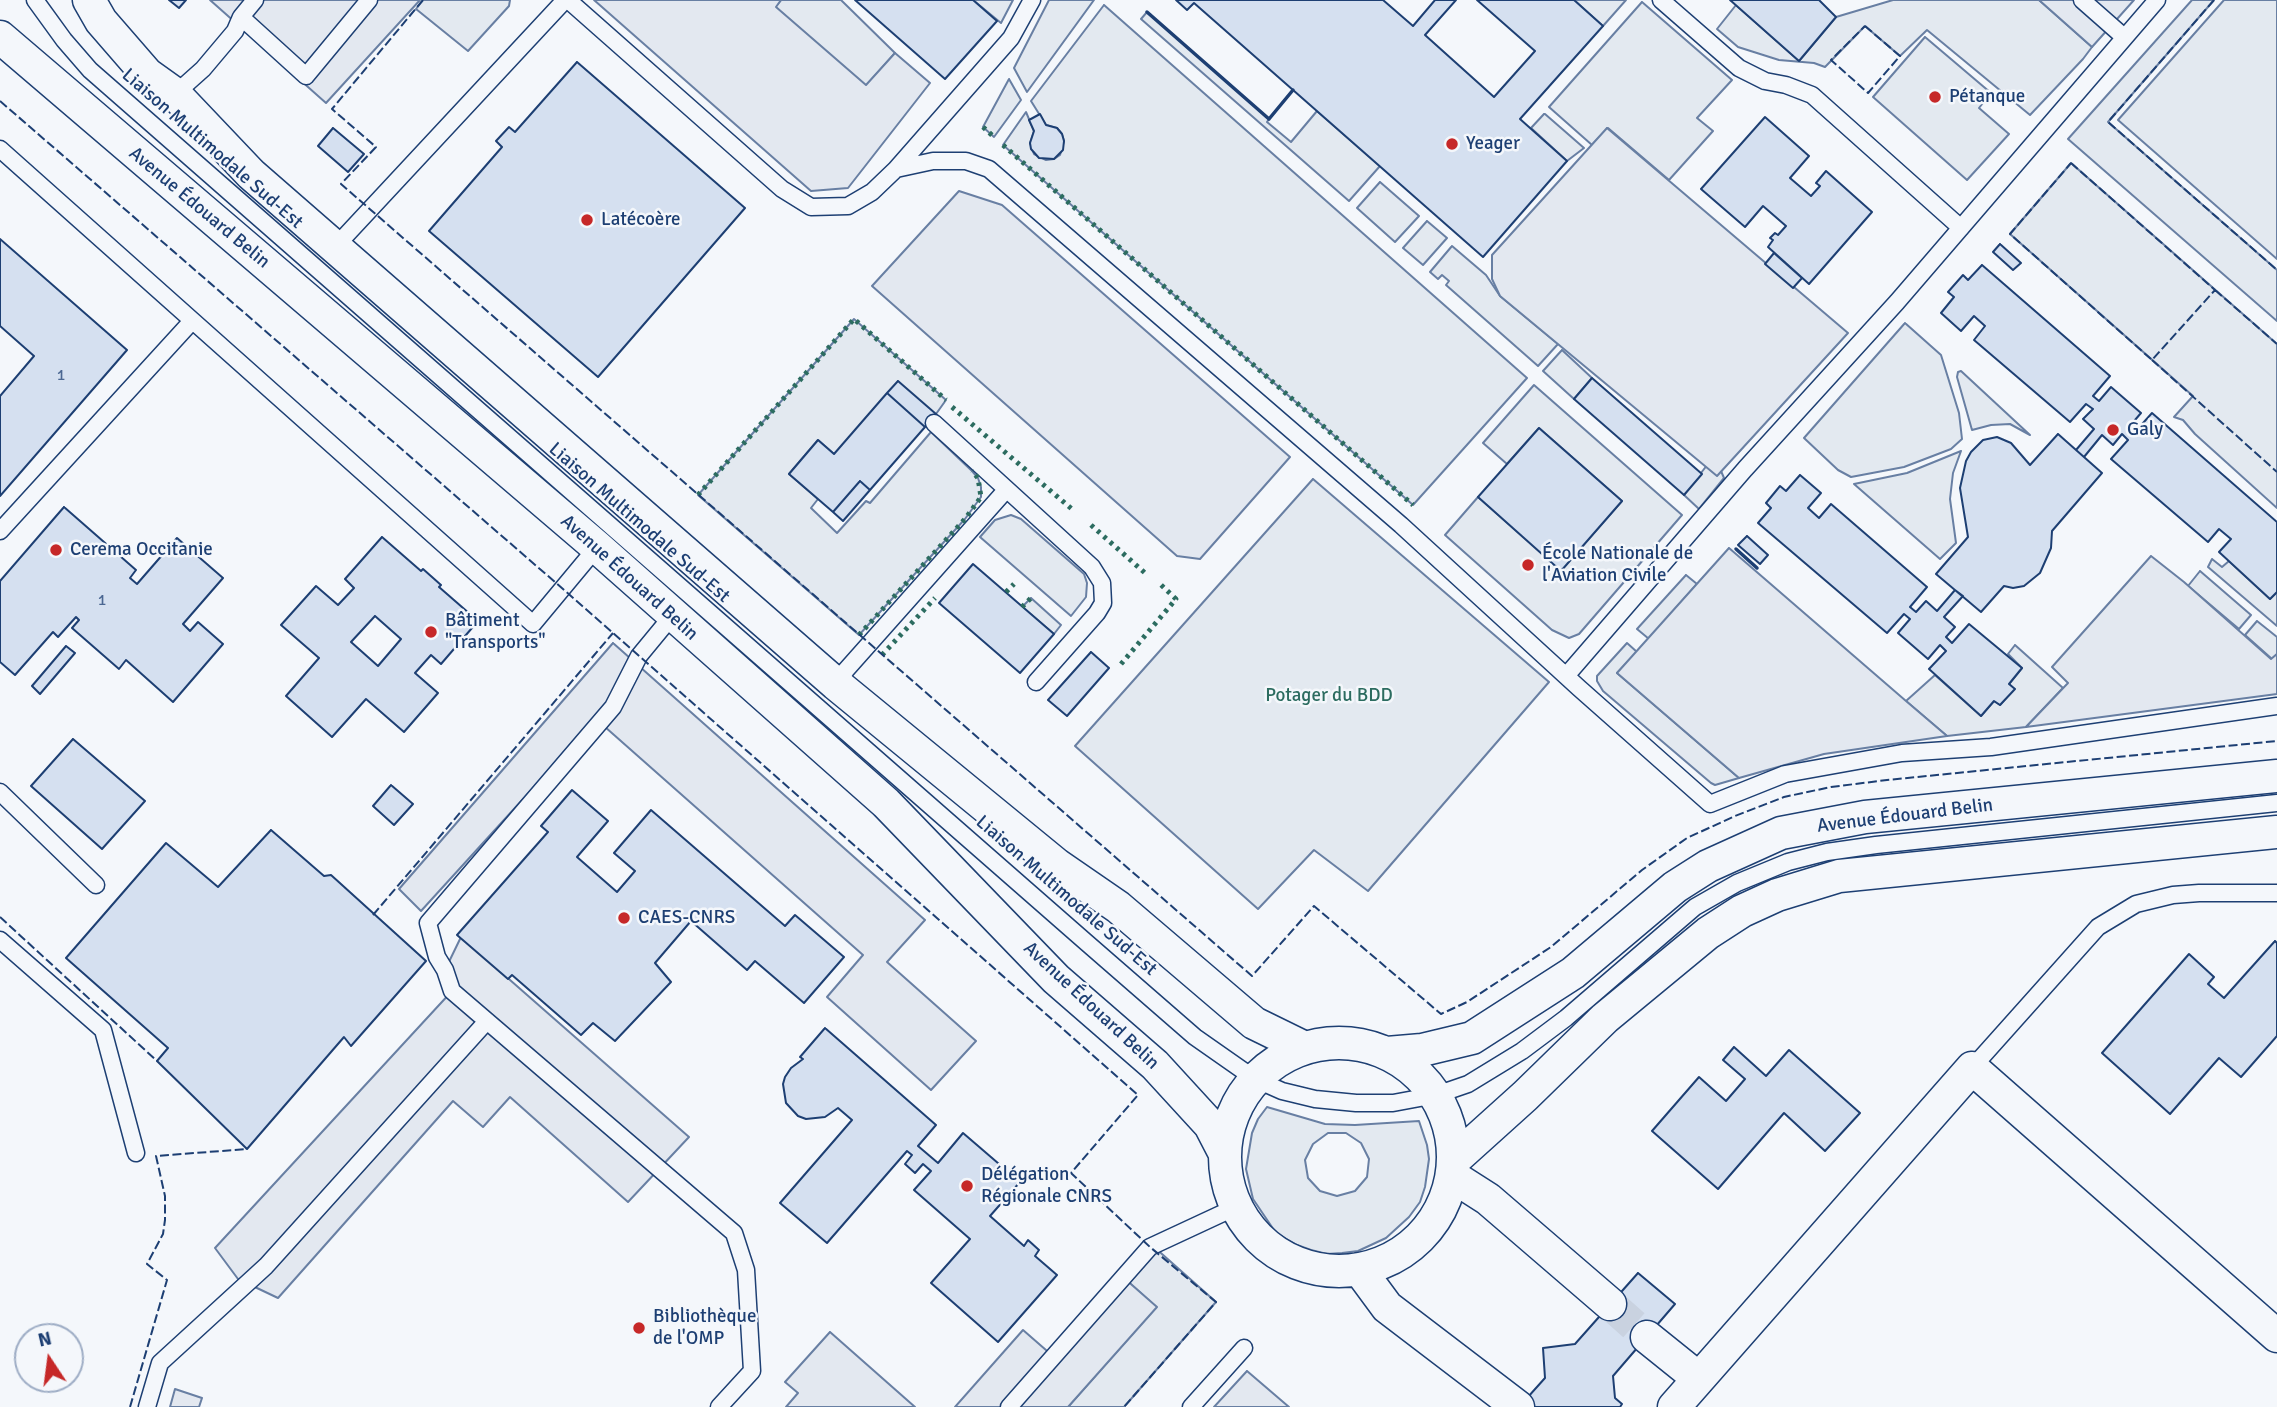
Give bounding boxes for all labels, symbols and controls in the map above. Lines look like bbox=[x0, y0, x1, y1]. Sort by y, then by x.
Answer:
street label: Liaison Multimodale Sud-Est bbox=[117, 64, 307, 234]
place label: Pétanque bbox=[1949, 86, 2025, 108]
marker: Pétanque bbox=[1927, 89, 1943, 105]
place label: Yeager bbox=[1466, 133, 1520, 155]
marker: Yeager bbox=[1444, 136, 1460, 152]
street label: Avenue Édouard Belin bbox=[124, 142, 274, 274]
place label: Latécoère bbox=[601, 209, 681, 231]
marker: Latécoère bbox=[579, 212, 595, 228]
house number: 1 bbox=[57, 366, 65, 386]
place label: Galy bbox=[2127, 419, 2163, 441]
marker: Galy bbox=[2105, 422, 2121, 438]
street label: Liaison Multimodale Sud-Est bbox=[544, 438, 734, 608]
street label: Avenue Édouard Belin bbox=[556, 510, 702, 646]
place label: Cerema Occitanie bbox=[70, 539, 213, 561]
marker: Cerema Occitanie bbox=[48, 542, 64, 558]
place label: École Nationale de l'Aviation Civile bbox=[1542, 543, 1693, 587]
marker: École Nationale de l'Aviation Civile bbox=[1520, 557, 1536, 573]
house number: 1 bbox=[98, 591, 106, 611]
place label: Bâtiment "Transports" bbox=[445, 610, 546, 654]
marker: Bâtiment "Transports" bbox=[423, 624, 439, 640]
park label: Potager du BDD bbox=[1265, 685, 1393, 707]
street label: Avenue Édouard Belin bbox=[1816, 794, 1994, 838]
street label: Liaison Multimodale Sud-Est bbox=[971, 811, 1161, 981]
place label: CAES-CNRS bbox=[638, 907, 735, 929]
marker: CAES-CNRS bbox=[616, 910, 632, 926]
street label: Avenue Édouard Belin bbox=[1018, 937, 1164, 1075]
place label: Délégation Régionale CNRS bbox=[981, 1164, 1112, 1208]
marker: Délégation Régionale CNRS bbox=[959, 1178, 975, 1194]
place label: Bibliothèque de l'OMP bbox=[653, 1306, 756, 1350]
marker: Bibliothèque de l'OMP bbox=[631, 1320, 647, 1336]
north arrow bbox=[14, 1323, 84, 1393]
text: N bbox=[36, 1326, 54, 1353]

